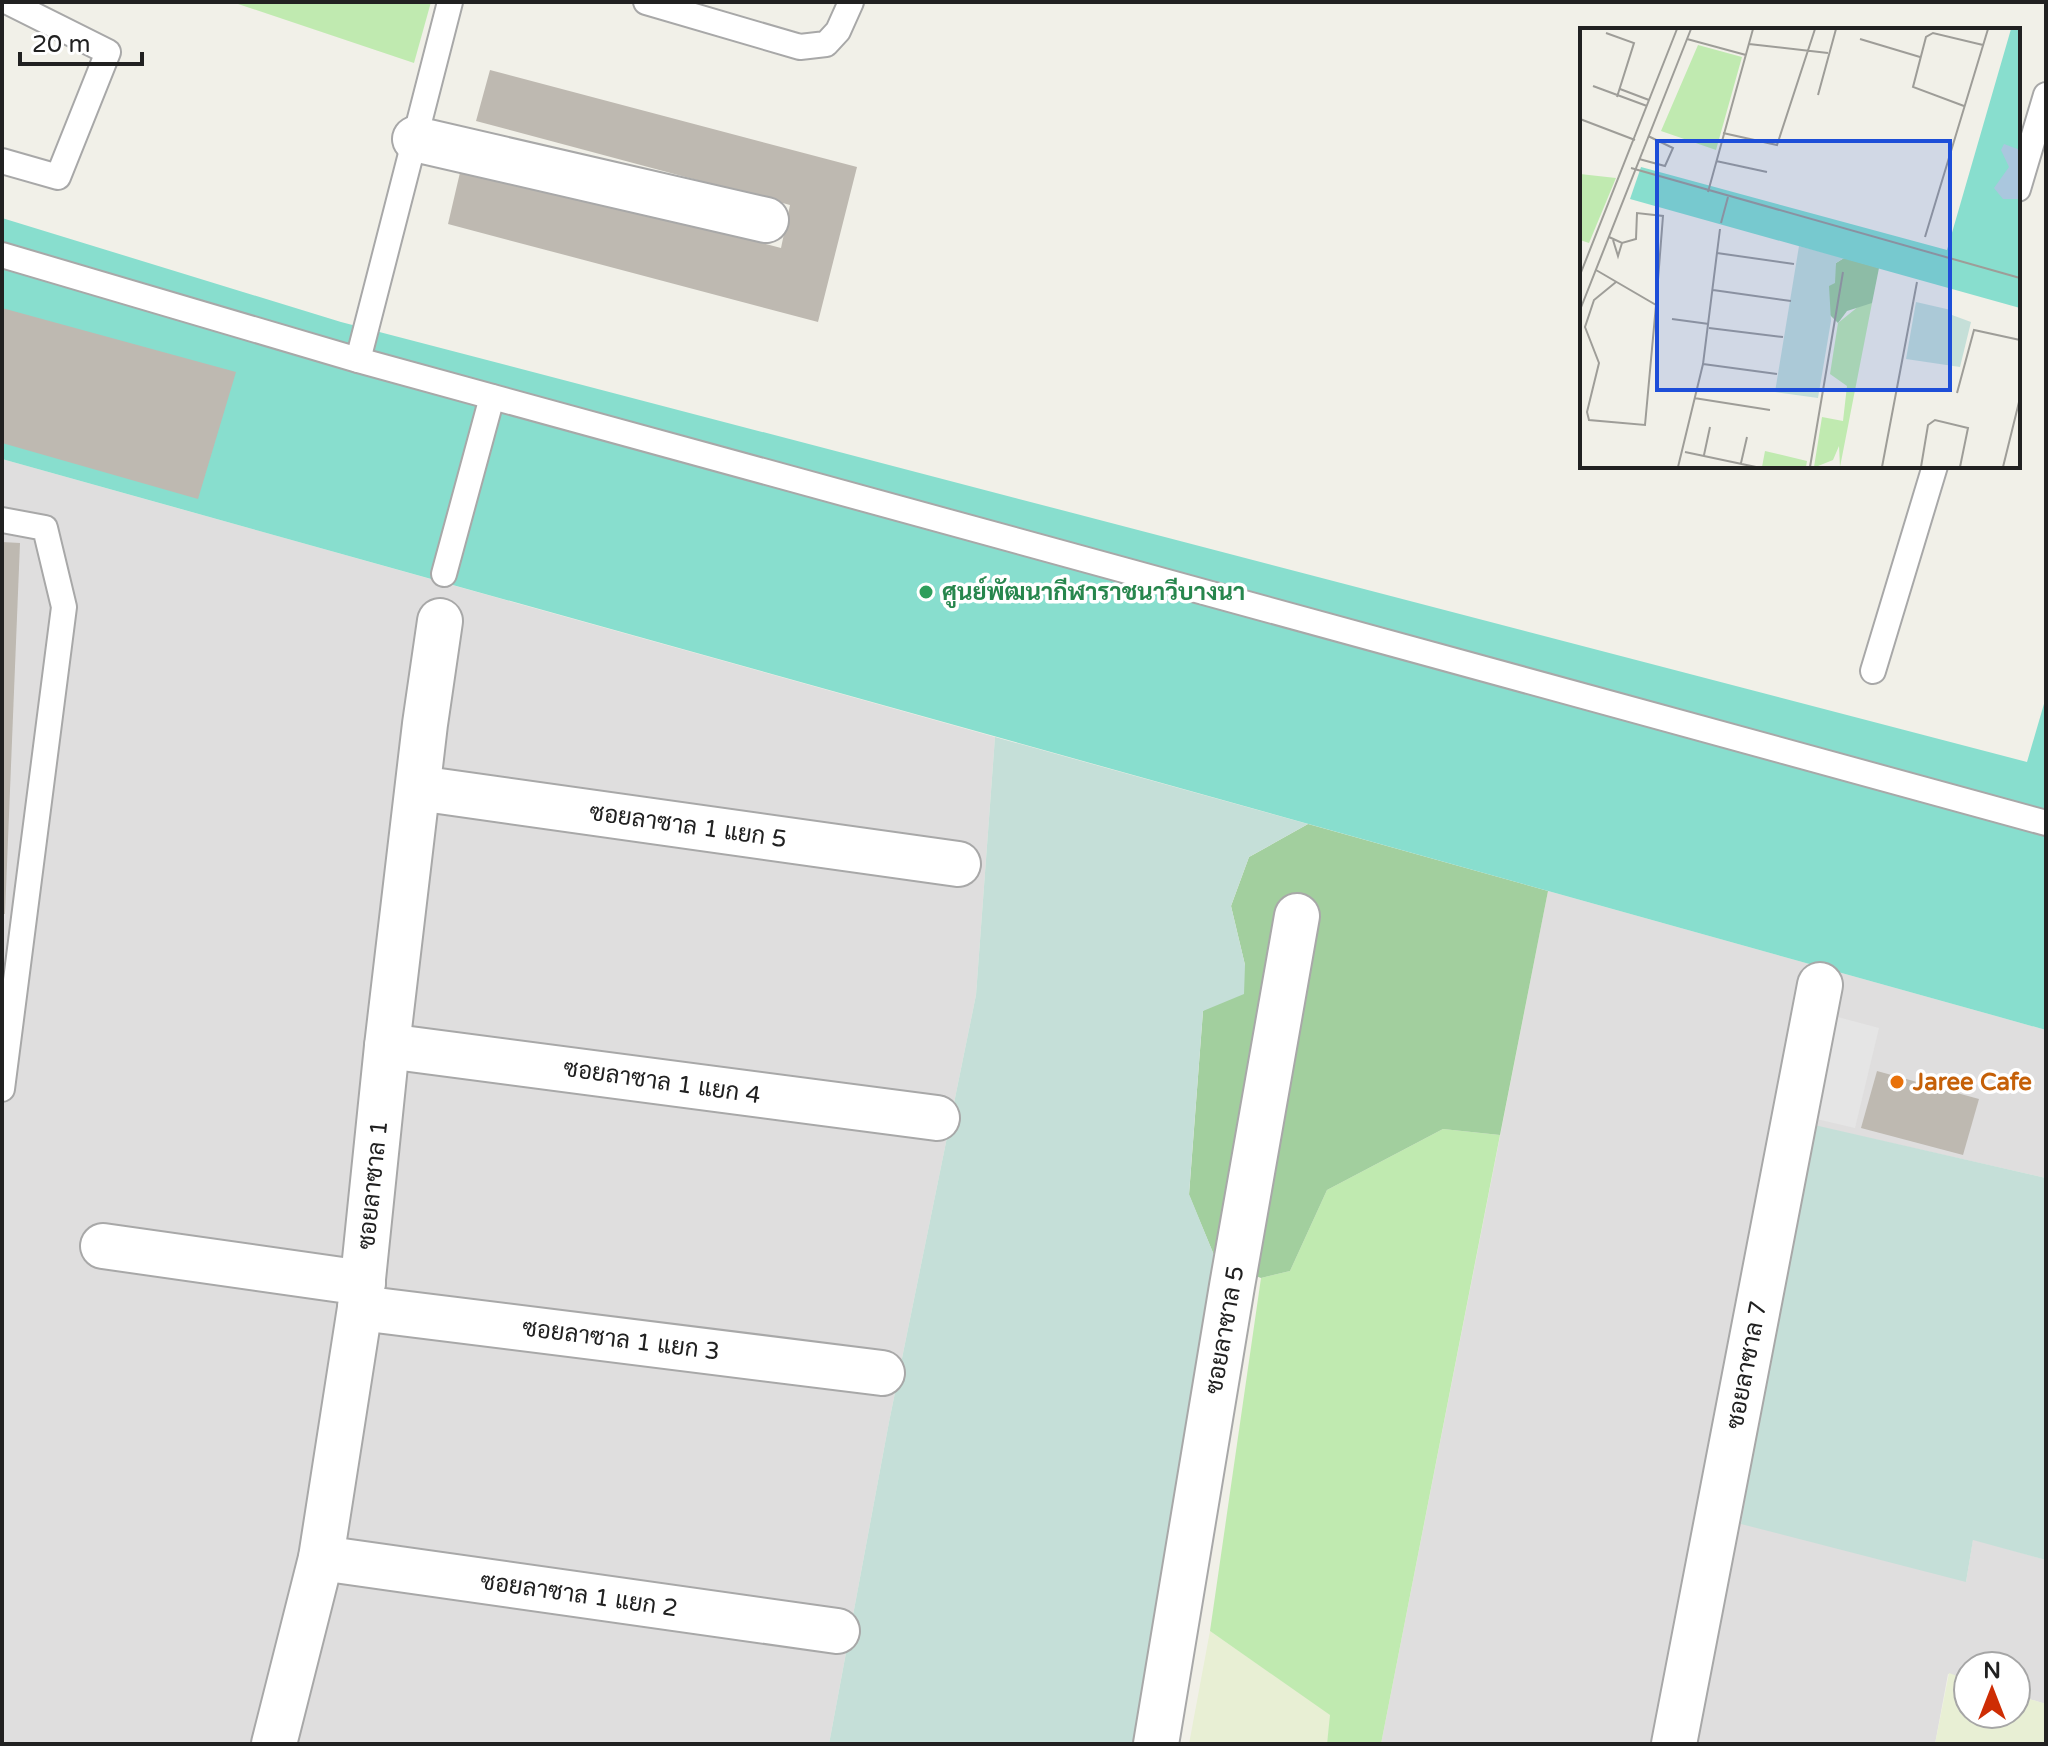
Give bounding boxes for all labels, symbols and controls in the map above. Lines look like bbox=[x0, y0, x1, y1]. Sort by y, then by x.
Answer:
scale bar bbox=[20, 16, 142, 66]
inset map bbox=[1580, 28, 2020, 468]
text: 20 m bbox=[32, 30, 90, 59]
place label: ศูนย์พัฒนากีฬาราชนาวีบางนา bbox=[942, 576, 1245, 608]
marker: ศูนย์พัฒนากีฬาราชนาวีบางนา bbox=[917, 583, 935, 601]
street label: ซอยลาซาล 1 แยก 5 bbox=[588, 798, 788, 854]
street label: ซอยลาซาล 1 แยก 4 bbox=[562, 1054, 762, 1110]
place label: Jaree Cafe bbox=[1912, 1068, 2032, 1097]
marker: Jaree Cafe bbox=[1888, 1073, 1906, 1091]
street label: ซอยลาซาล 1 bbox=[352, 1119, 394, 1251]
street label: ซอยลาซาล 5 bbox=[1199, 1264, 1251, 1396]
street label: ซอยลาซาล 7 bbox=[1720, 1299, 1774, 1431]
street label: ซอยลาซาล 1 แยก 3 bbox=[521, 1313, 721, 1367]
street label: ซอยลาซาล 1 แยก 2 bbox=[479, 1567, 679, 1623]
north arrow bbox=[1952, 1650, 2032, 1730]
text: N bbox=[1983, 1658, 2001, 1684]

